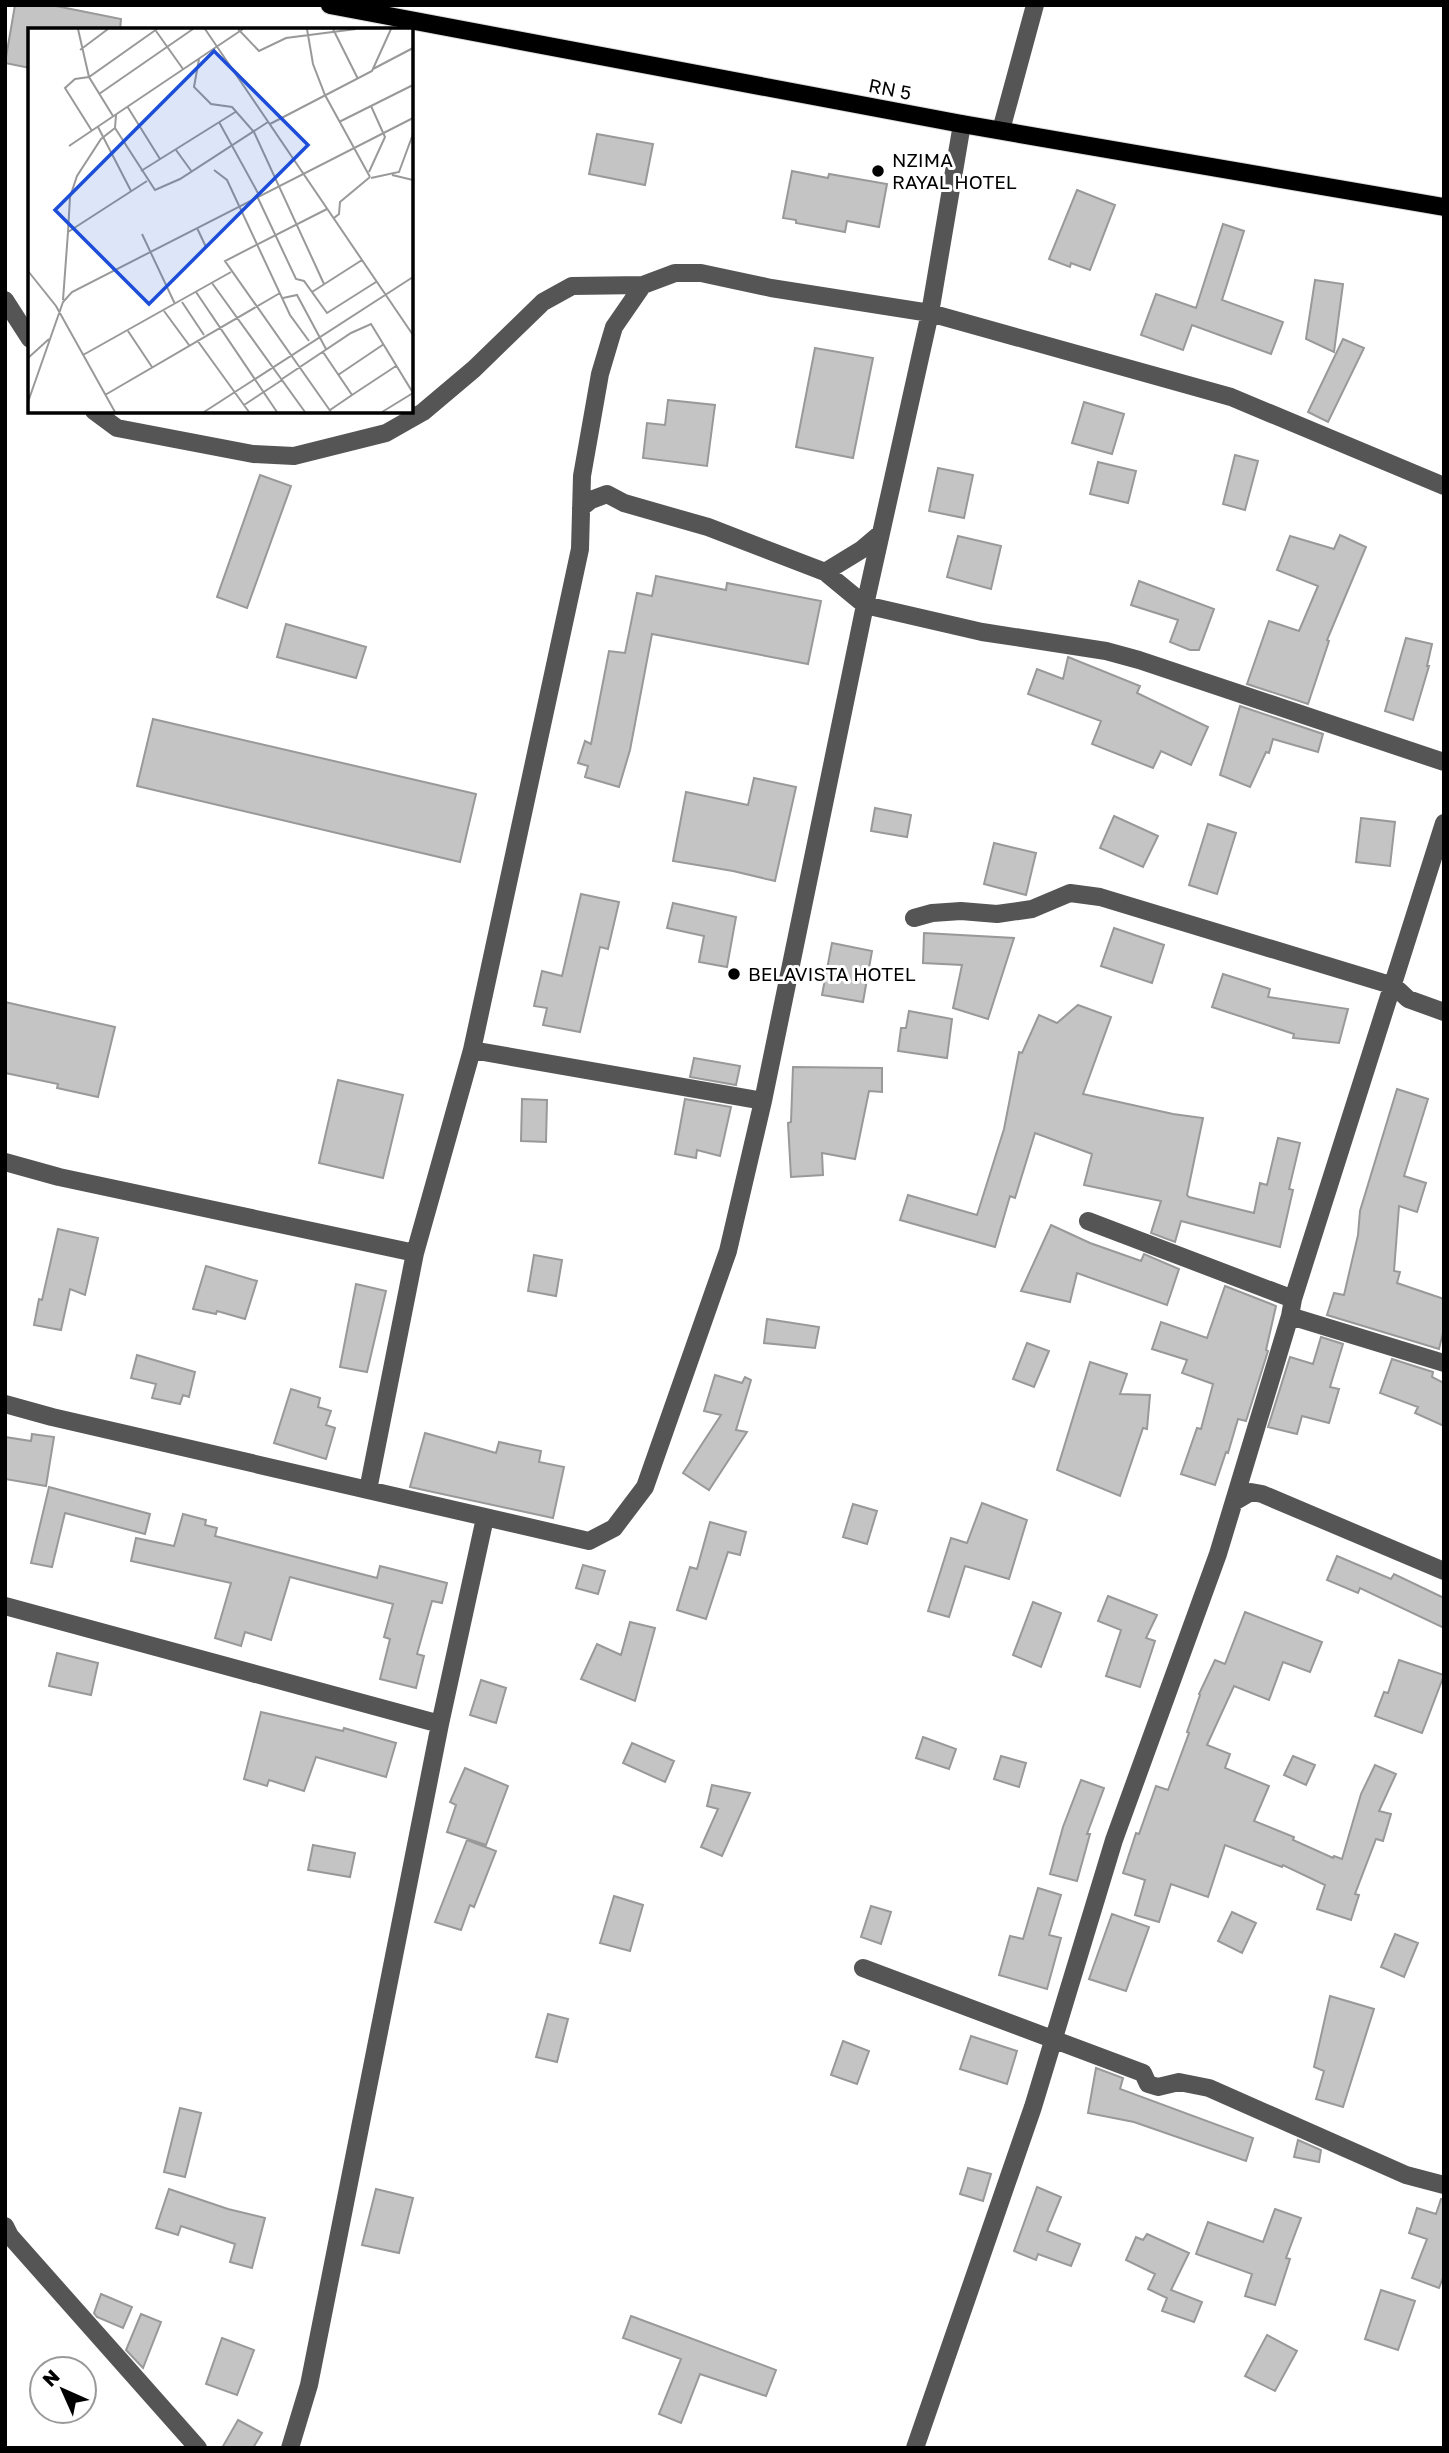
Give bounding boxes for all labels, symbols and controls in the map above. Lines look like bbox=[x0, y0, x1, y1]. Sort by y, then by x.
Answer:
inset map bbox=[28, 28, 413, 413]
street label: RN 5 bbox=[867, 73, 913, 104]
place label: NZIMA RAYAL HOTEL bbox=[892, 148, 1017, 193]
marker: NZIMA RAYAL HOTEL bbox=[870, 163, 886, 179]
place label: BELAVISTA HOTEL bbox=[748, 962, 916, 985]
marker: BELAVISTA HOTEL bbox=[726, 966, 742, 982]
north arrow bbox=[28, 2355, 98, 2425]
text: N bbox=[37, 2364, 64, 2391]

